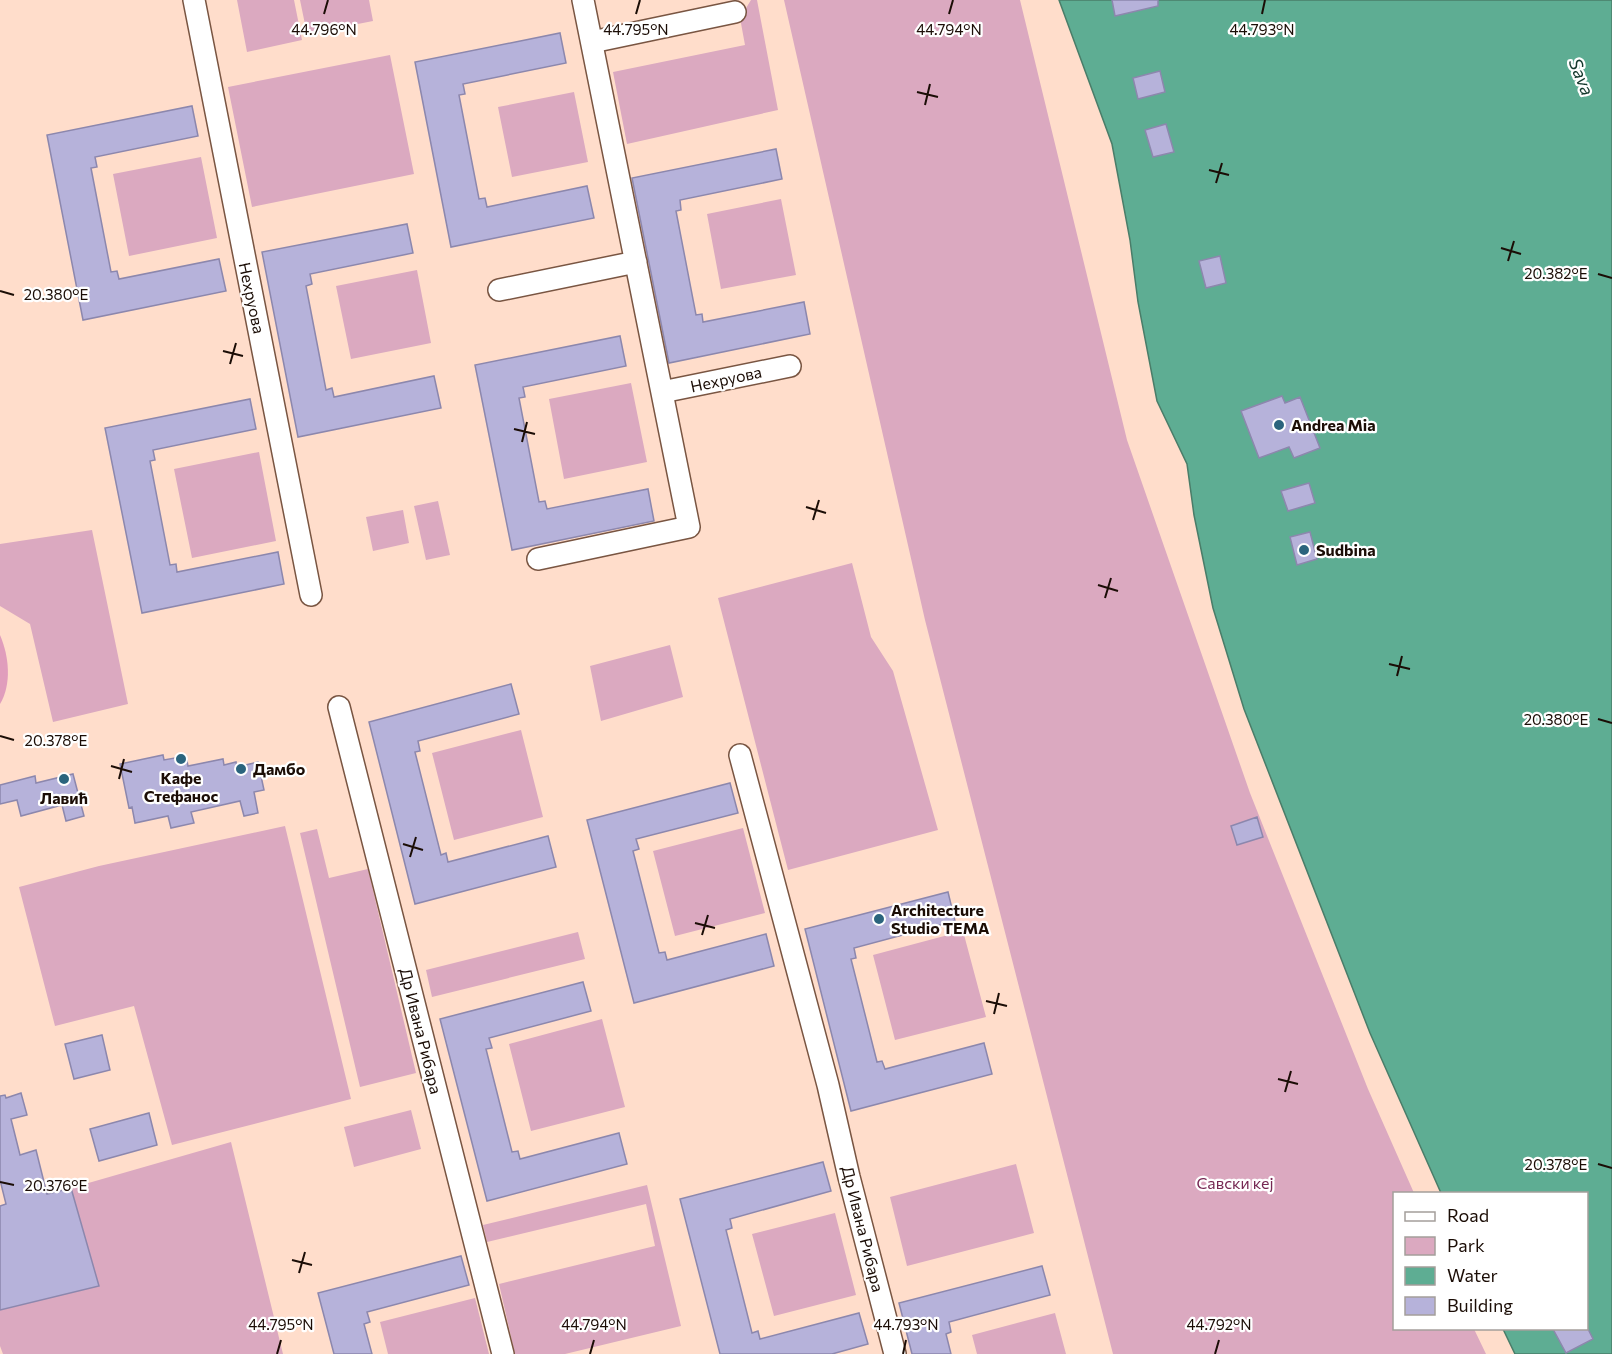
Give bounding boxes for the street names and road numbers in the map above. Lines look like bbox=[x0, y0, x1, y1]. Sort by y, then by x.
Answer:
street label: Нехруова bbox=[236, 260, 269, 335]
street label: Нехруова bbox=[688, 362, 763, 395]
street label: Др Ивана Рибара bbox=[397, 966, 446, 1096]
street label: Др Ивана Рибара bbox=[839, 1164, 888, 1294]

